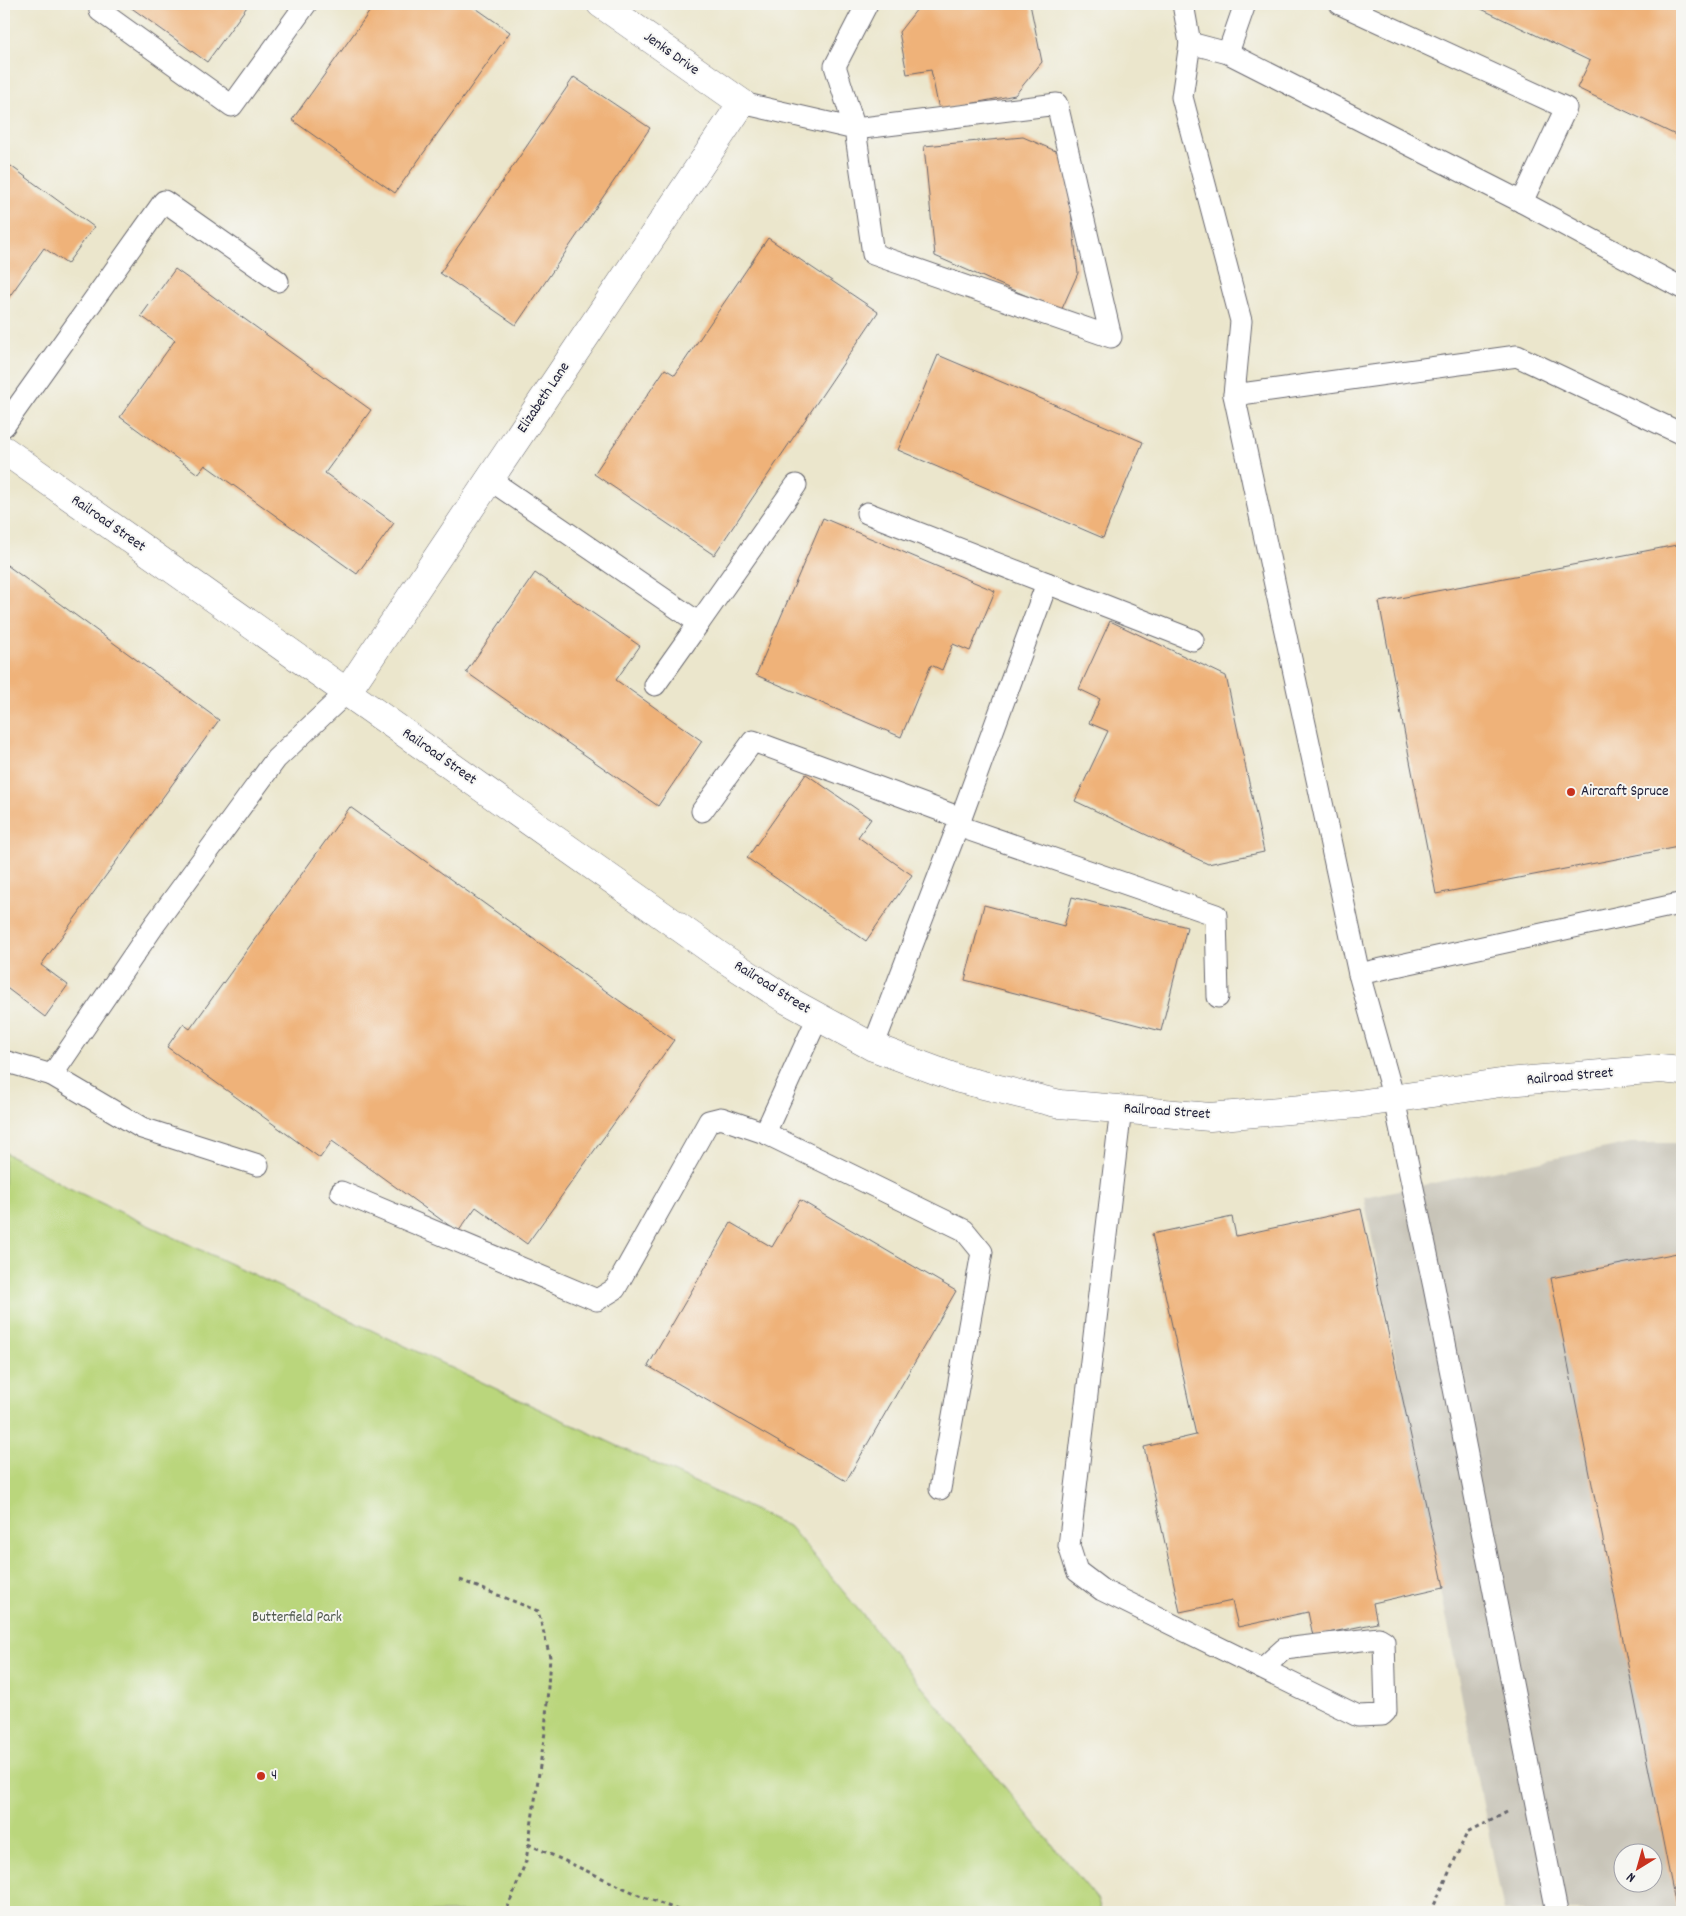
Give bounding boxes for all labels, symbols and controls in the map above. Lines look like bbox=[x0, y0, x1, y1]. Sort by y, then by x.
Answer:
street label: Jenks Drive bbox=[639, 27, 704, 82]
street label: Elizabeth Lane bbox=[512, 358, 576, 438]
street label: Railroad Street bbox=[66, 490, 150, 558]
street label: Railroad Street bbox=[397, 723, 481, 791]
place label: Aircraft Spruce bbox=[1581, 781, 1669, 803]
marker: Aircraft Spruce bbox=[1565, 786, 1577, 798]
street label: Railroad Street bbox=[729, 956, 815, 1021]
street label: Railroad Street bbox=[1526, 1062, 1615, 1092]
street label: Railroad Street bbox=[1123, 1098, 1212, 1126]
park label: Butterfield Park bbox=[252, 1607, 342, 1629]
place label: 4 bbox=[271, 1765, 277, 1787]
marker: 4 bbox=[255, 1770, 267, 1782]
north arrow bbox=[1614, 1844, 1664, 1894]
text: N bbox=[1623, 1867, 1640, 1887]

